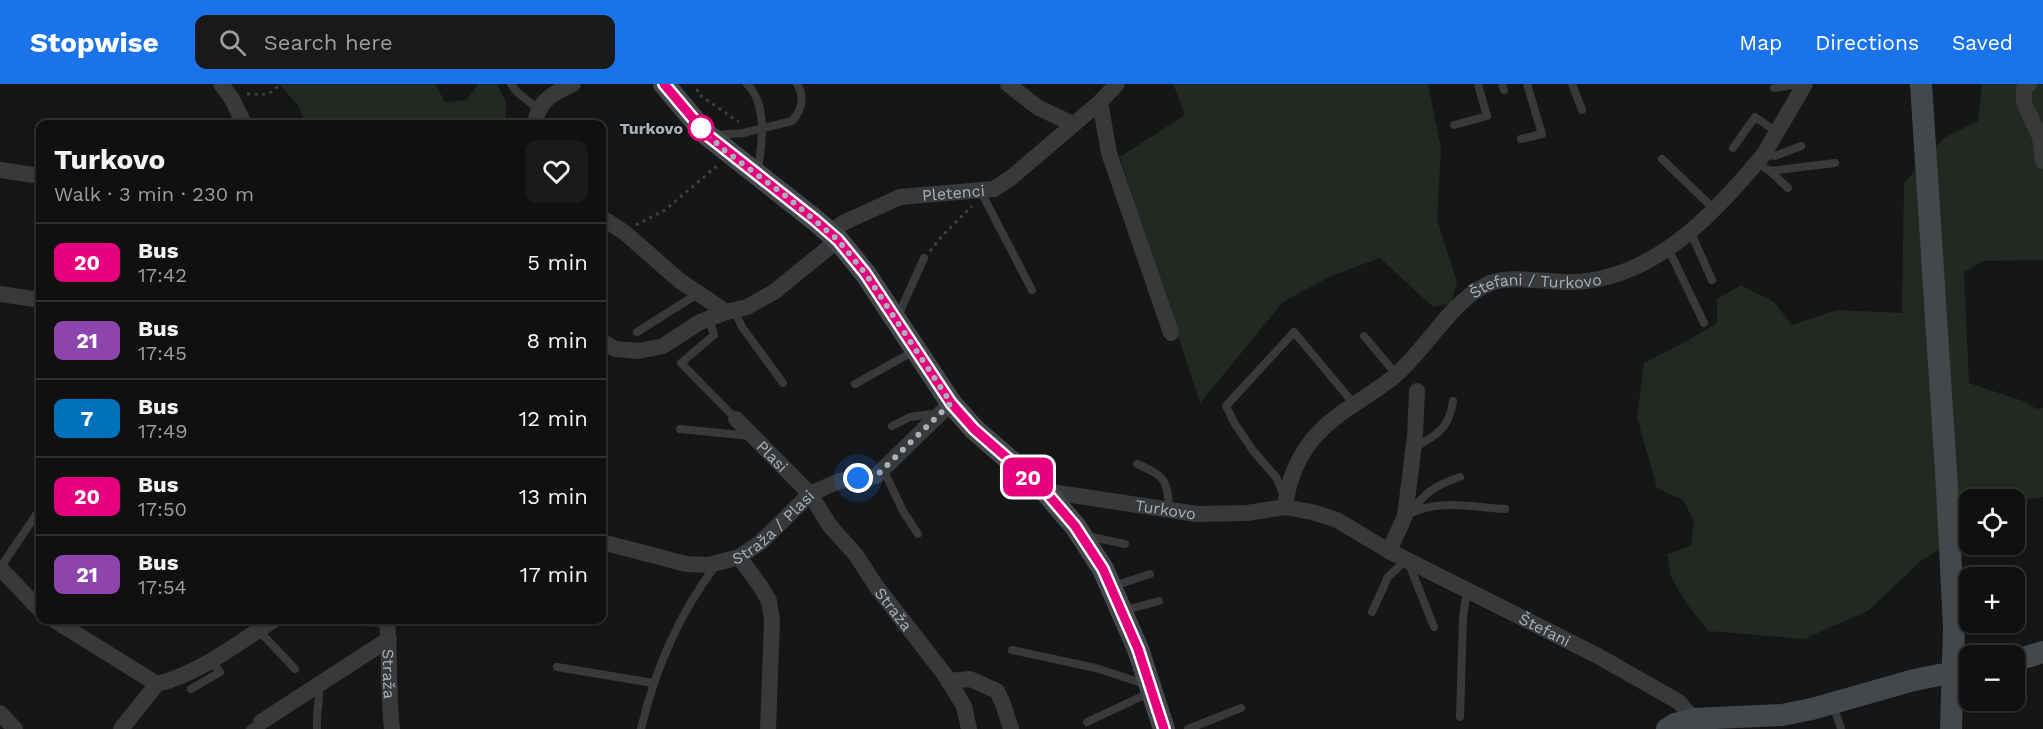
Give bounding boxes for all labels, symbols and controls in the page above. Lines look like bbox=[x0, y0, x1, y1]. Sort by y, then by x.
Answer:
search box bbox=[195, 15, 615, 69]
text: Stopwise bbox=[30, 26, 159, 59]
icon: search bbox=[216, 26, 249, 59]
text: Search here bbox=[264, 30, 393, 55]
text: Map bbox=[1739, 30, 1782, 55]
text: Directions bbox=[1815, 30, 1919, 55]
text: Saved bbox=[1952, 30, 2013, 55]
marker: Turkovo bbox=[688, 115, 714, 141]
place label: Turkovo bbox=[619, 119, 683, 138]
button: heart bbox=[525, 140, 588, 203]
text: Turkovo bbox=[54, 143, 165, 176]
street label: Pletenci bbox=[921, 181, 985, 205]
text: Walk · 3 min · 230 m bbox=[54, 182, 254, 206]
text: Bus bbox=[138, 238, 178, 263]
text: 20 bbox=[74, 250, 100, 275]
text: 5 min bbox=[527, 250, 588, 275]
text: 17:42 bbox=[138, 263, 187, 287]
street label: Štefani / Turkovo bbox=[1466, 270, 1603, 302]
text: Bus bbox=[138, 316, 178, 341]
text: 21 bbox=[76, 328, 98, 353]
text: 8 min bbox=[527, 328, 588, 353]
text: 17:45 bbox=[138, 341, 187, 365]
text: Bus bbox=[138, 394, 178, 419]
text: 7 bbox=[81, 406, 93, 431]
text: 12 min bbox=[519, 406, 588, 431]
text: 17:49 bbox=[138, 419, 188, 443]
street label: Plasi bbox=[753, 437, 792, 476]
line badge: 20 bbox=[1001, 458, 1055, 496]
your location bbox=[843, 463, 873, 493]
text: 20 bbox=[1015, 465, 1041, 490]
text: Bus bbox=[138, 472, 178, 497]
text: 20 bbox=[74, 484, 100, 509]
text: 13 min bbox=[519, 484, 588, 509]
street label: Straža / Plasi bbox=[730, 486, 818, 568]
map controls bbox=[1959, 489, 2025, 711]
button: locate bbox=[1959, 489, 2025, 555]
street label: Turkovo bbox=[1134, 496, 1197, 524]
text: 17:50 bbox=[138, 497, 187, 521]
text: Bus bbox=[138, 550, 178, 575]
text: 21 bbox=[76, 562, 98, 587]
text: 17 min bbox=[520, 562, 588, 587]
button: + bbox=[1959, 567, 2025, 633]
text: 17:54 bbox=[138, 575, 187, 599]
street label: Straža bbox=[871, 584, 916, 635]
street label: Štefani bbox=[1516, 609, 1574, 651]
button: − bbox=[1959, 645, 2025, 711]
street label: Straža bbox=[379, 649, 399, 699]

